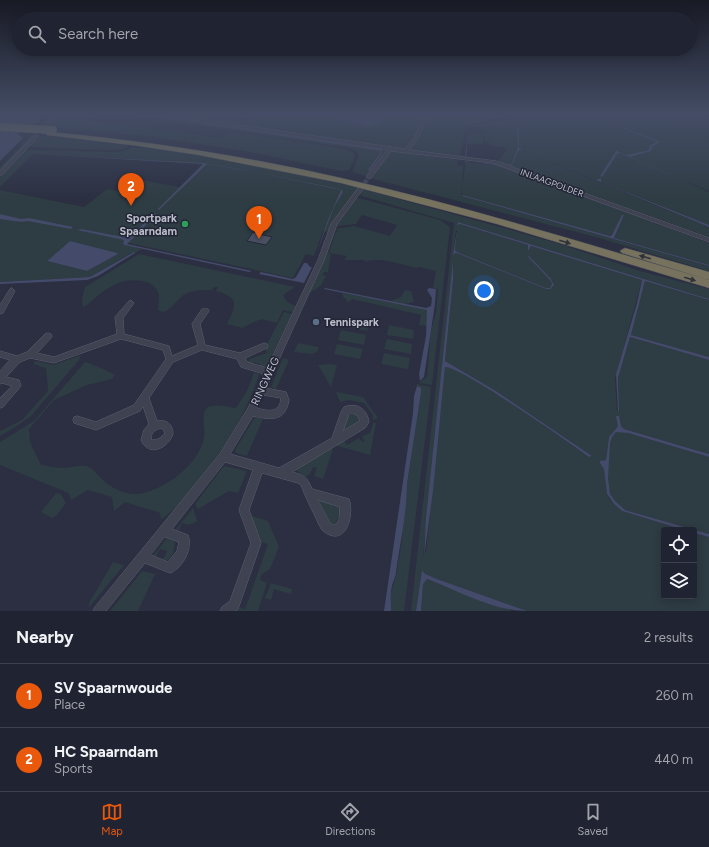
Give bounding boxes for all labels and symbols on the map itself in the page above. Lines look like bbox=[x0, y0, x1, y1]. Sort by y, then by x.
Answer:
street label: INLAAGPOLDER bbox=[519, 166, 586, 199]
pin: 2 bbox=[118, 173, 144, 206]
pin: 1 bbox=[246, 206, 272, 239]
place label: Sportpark Spaarndam bbox=[120, 212, 177, 238]
marker: Sportpark Spaarndam bbox=[180, 219, 190, 229]
one-way arrow bbox=[560, 239, 572, 245]
one-way arrow bbox=[638, 254, 650, 260]
one-way arrow bbox=[684, 276, 696, 282]
your location bbox=[474, 281, 494, 301]
place label: Tennispark bbox=[324, 316, 379, 329]
marker: Tennispark bbox=[311, 317, 321, 327]
street label: RINGWEG bbox=[249, 355, 282, 408]

